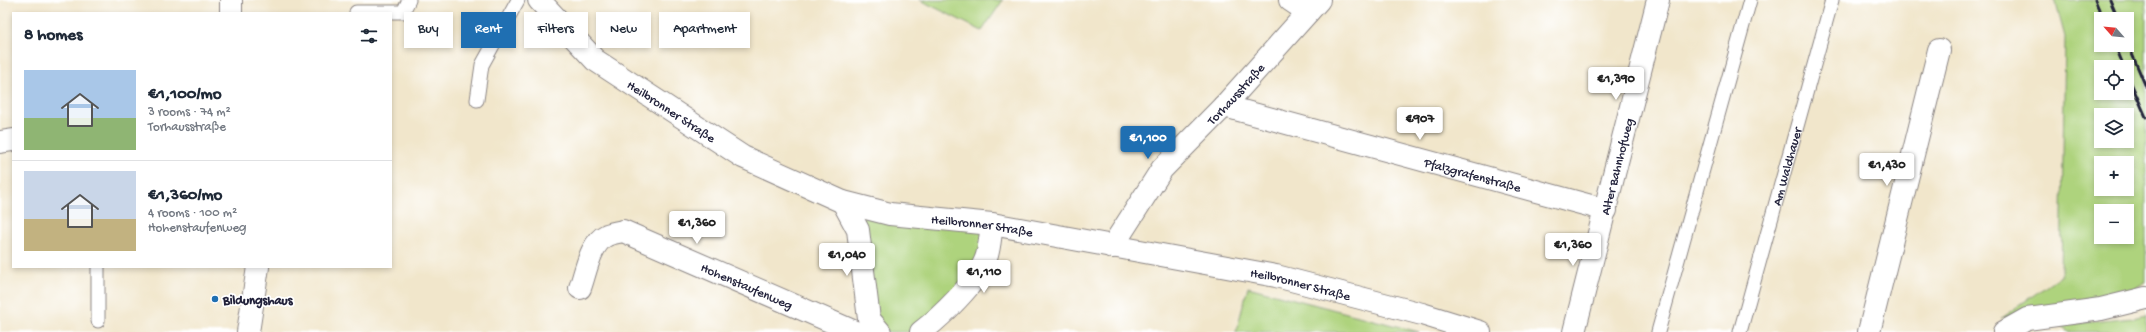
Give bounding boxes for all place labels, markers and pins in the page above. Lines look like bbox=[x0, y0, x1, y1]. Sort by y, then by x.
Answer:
pin: €1,390 bbox=[1583, 67, 1649, 101]
pin: €907 bbox=[1396, 107, 1444, 141]
pin: €1,100 bbox=[1115, 126, 1181, 160]
pin: €1,430 bbox=[1854, 153, 1920, 187]
pin: €1,360 bbox=[664, 211, 730, 245]
pin: €1,360 bbox=[1540, 233, 1606, 267]
pin: €1,040 bbox=[814, 243, 880, 277]
pin: €1,110 bbox=[951, 260, 1017, 294]
marker: Bildungshaus bbox=[210, 294, 220, 304]
place label: Bildungshaus bbox=[222, 294, 294, 309]

